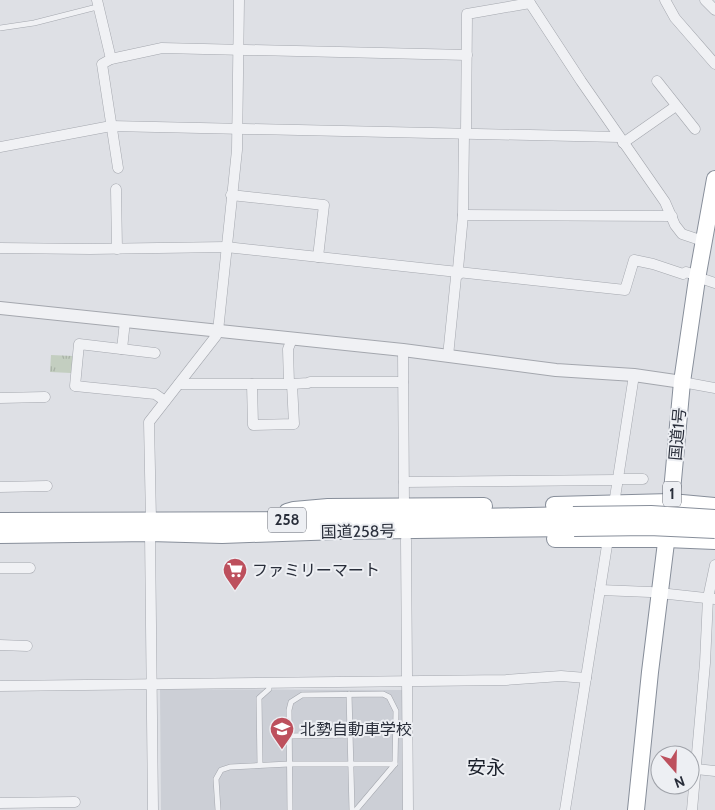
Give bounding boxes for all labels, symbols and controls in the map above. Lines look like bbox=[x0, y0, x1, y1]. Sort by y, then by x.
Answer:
street label: 国道1号 bbox=[666, 407, 689, 461]
road number: 1 bbox=[663, 482, 681, 506]
road number: 258 bbox=[268, 508, 306, 532]
street label: 国道258号 bbox=[320, 521, 396, 542]
supermarket icon: ファミリーマート bbox=[222, 557, 248, 591]
place label: ファミリーマート bbox=[252, 561, 380, 580]
school or university icon: 北勢自動車学校 bbox=[269, 716, 295, 750]
place label: 北勢自動車学校 bbox=[300, 720, 412, 739]
north arrow bbox=[650, 745, 700, 795]
district label: 安永 bbox=[467, 756, 505, 779]
text: N bbox=[672, 772, 687, 792]

